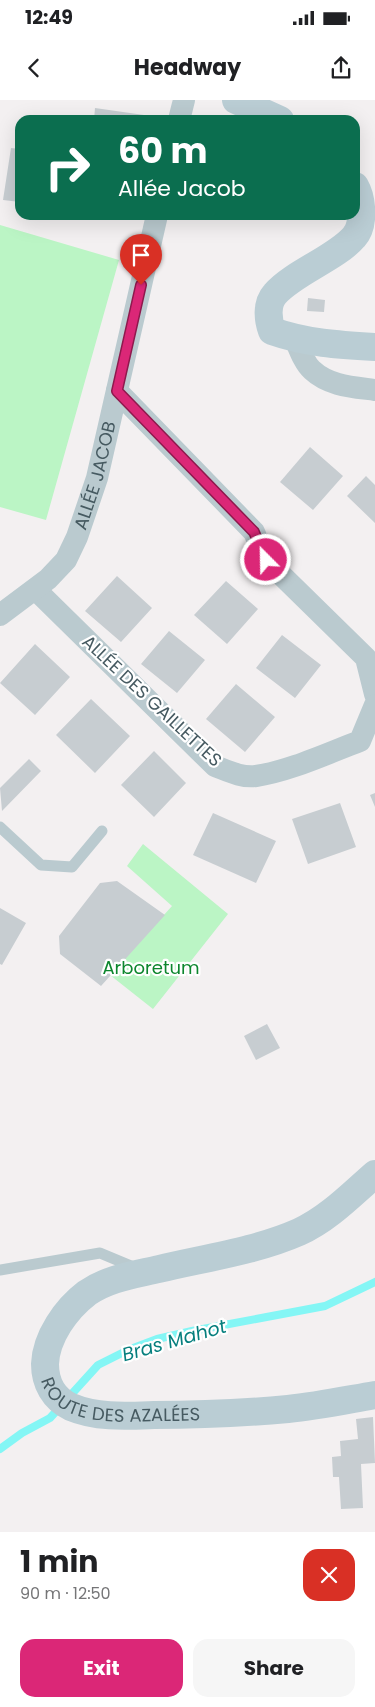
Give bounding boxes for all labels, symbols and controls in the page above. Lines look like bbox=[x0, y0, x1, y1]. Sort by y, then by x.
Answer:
text: 12:49 bbox=[25, 4, 73, 31]
text: Headway bbox=[134, 52, 241, 83]
icon: back bbox=[20, 54, 48, 82]
icon: share bbox=[327, 54, 355, 82]
text: 60 m bbox=[118, 126, 208, 175]
icon: right bbox=[35, 135, 100, 200]
text: Allée Jacob bbox=[118, 173, 246, 204]
pin bbox=[120, 234, 162, 285]
icon: arrive bbox=[127, 241, 155, 269]
street label: ALLÉE JACOB bbox=[67, 419, 122, 533]
position arrow bbox=[239, 533, 291, 585]
street label: ALLÉE DES GAILLETTES bbox=[77, 629, 228, 772]
park label: Arboretum bbox=[102, 955, 200, 980]
water label: Bras Mahot bbox=[119, 1312, 231, 1368]
street label: ROUTE DES AZALÉES bbox=[35, 1373, 200, 1428]
text: 1 min bbox=[20, 1540, 98, 1583]
button: close bbox=[303, 1549, 355, 1601]
text: 90 m · 12:50 bbox=[20, 1582, 111, 1605]
button: Exit bbox=[20, 1639, 183, 1697]
button: Share bbox=[193, 1639, 355, 1697]

